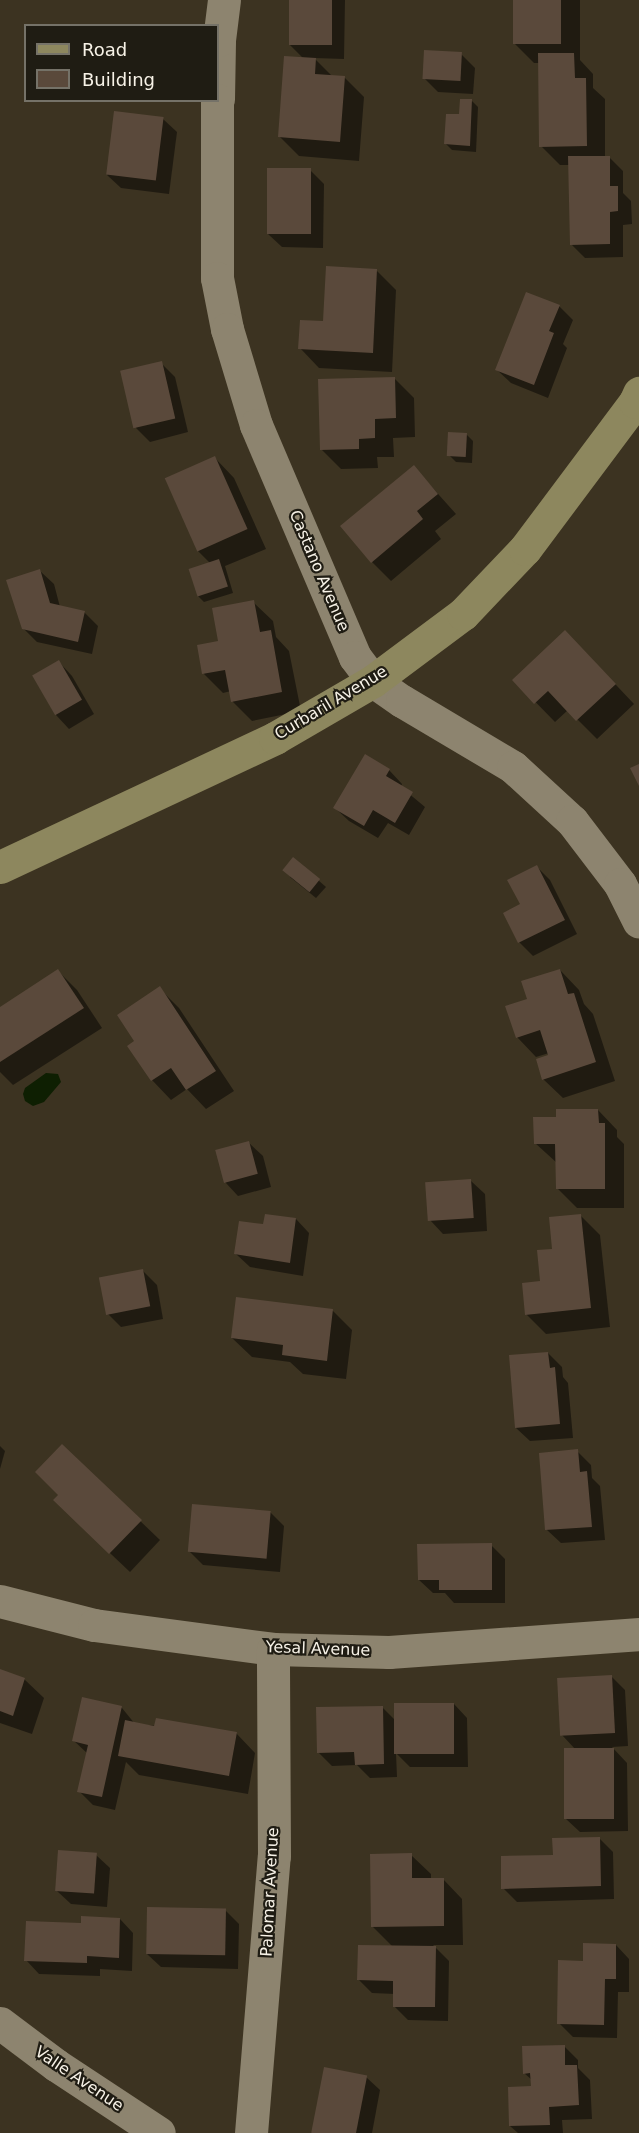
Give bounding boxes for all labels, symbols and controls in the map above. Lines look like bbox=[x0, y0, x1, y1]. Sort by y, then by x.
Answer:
legend bbox=[24, 24, 219, 102]
text: Road bbox=[82, 39, 127, 60]
text: Building bbox=[82, 69, 155, 90]
street label: Castano Avenue bbox=[285, 507, 353, 635]
street label: Curbaril Avenue bbox=[271, 662, 391, 744]
street label: Yesal Avenue bbox=[265, 1638, 371, 1660]
street label: Palomar Avenue bbox=[257, 1827, 283, 1957]
street label: Valle Avenue bbox=[31, 2042, 127, 2116]

